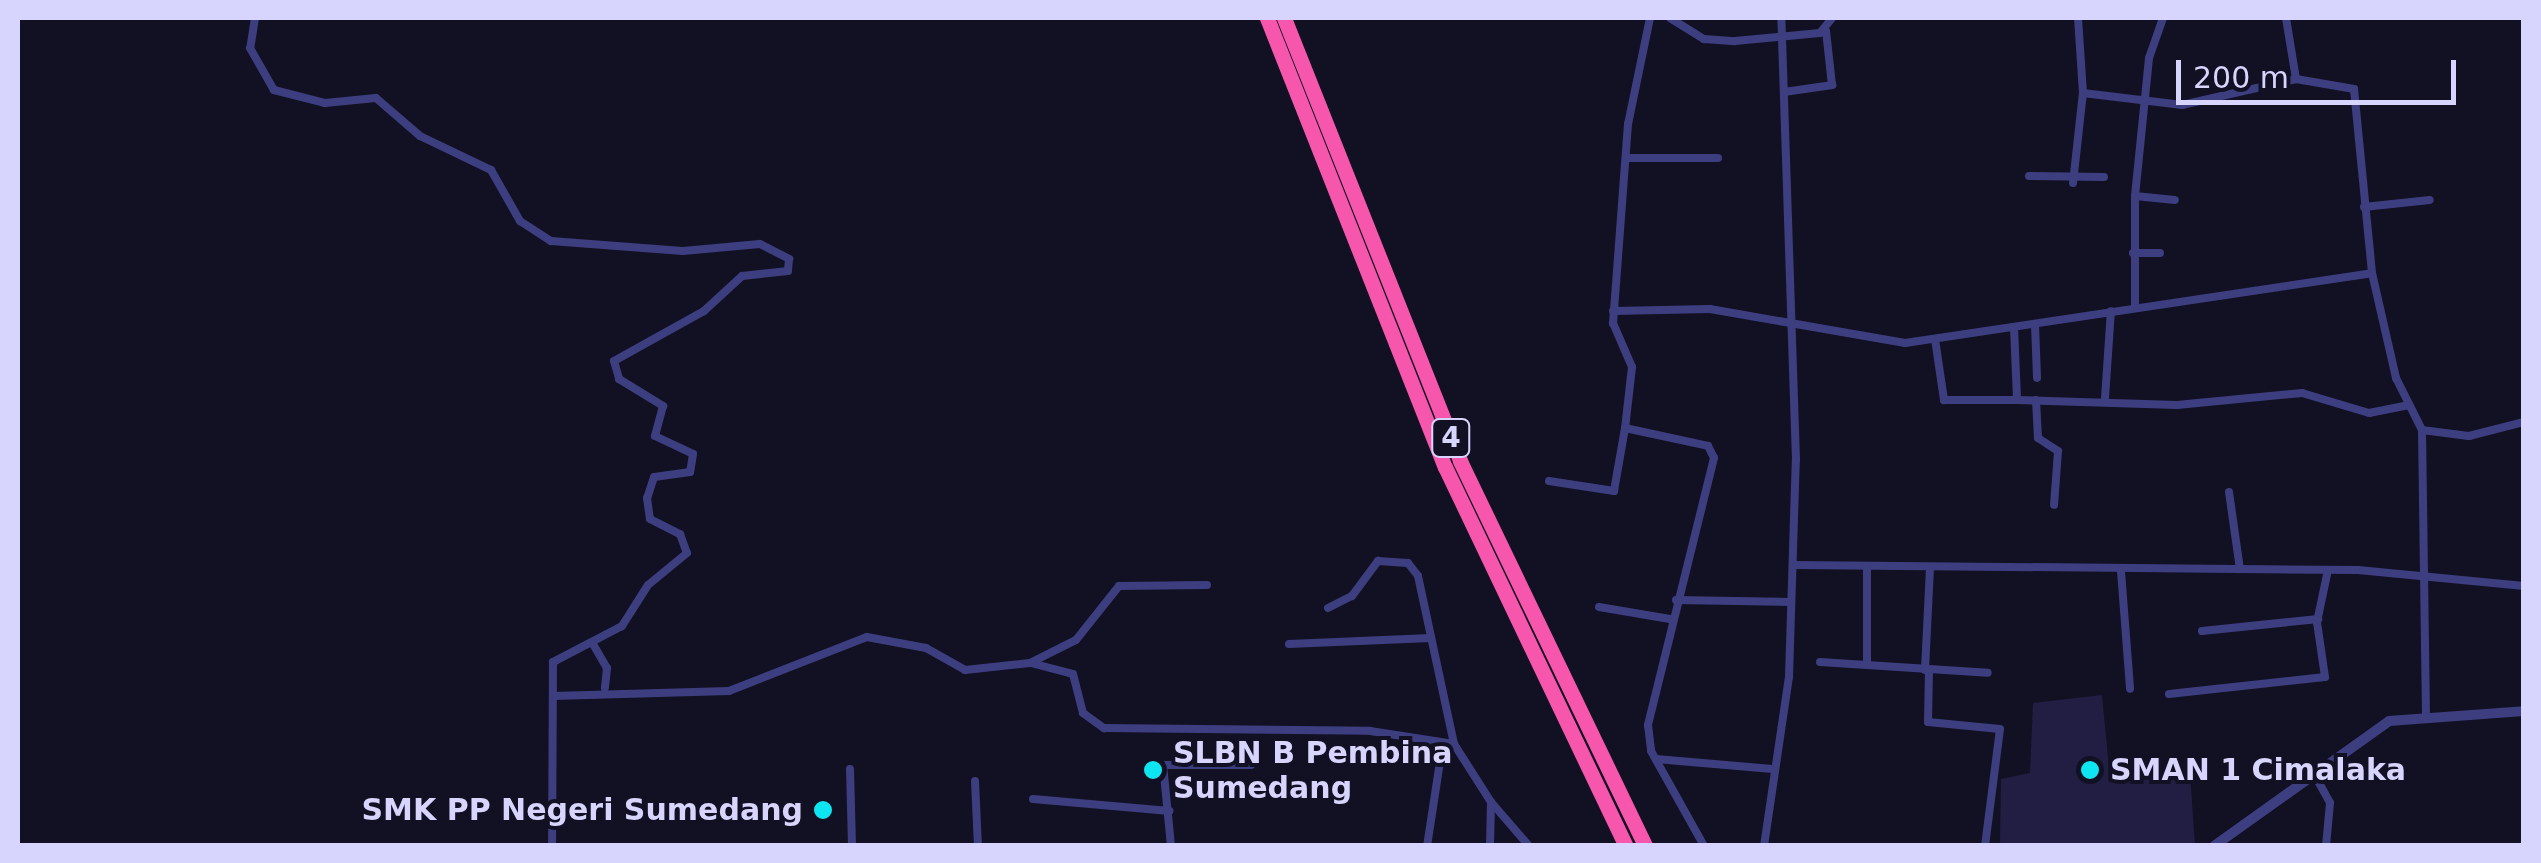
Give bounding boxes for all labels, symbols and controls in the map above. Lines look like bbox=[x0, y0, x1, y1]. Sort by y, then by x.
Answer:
scale bar bbox=[2181, 40, 2461, 102]
text: 200 m bbox=[2193, 60, 2289, 95]
road number: 4 bbox=[1431, 415, 1471, 461]
place label: SLBN B Pembina Sumedang bbox=[1173, 735, 1452, 806]
place label: SMAN 1 Cimalaka bbox=[2110, 752, 2406, 788]
marker: SLBN B Pembina Sumedang bbox=[1142, 759, 1164, 781]
marker: SMAN 1 Cimalaka bbox=[2079, 759, 2101, 781]
place label: SMK PP Negeri Sumedang bbox=[362, 792, 803, 828]
marker: SMK PP Negeri Sumedang bbox=[812, 799, 834, 821]

